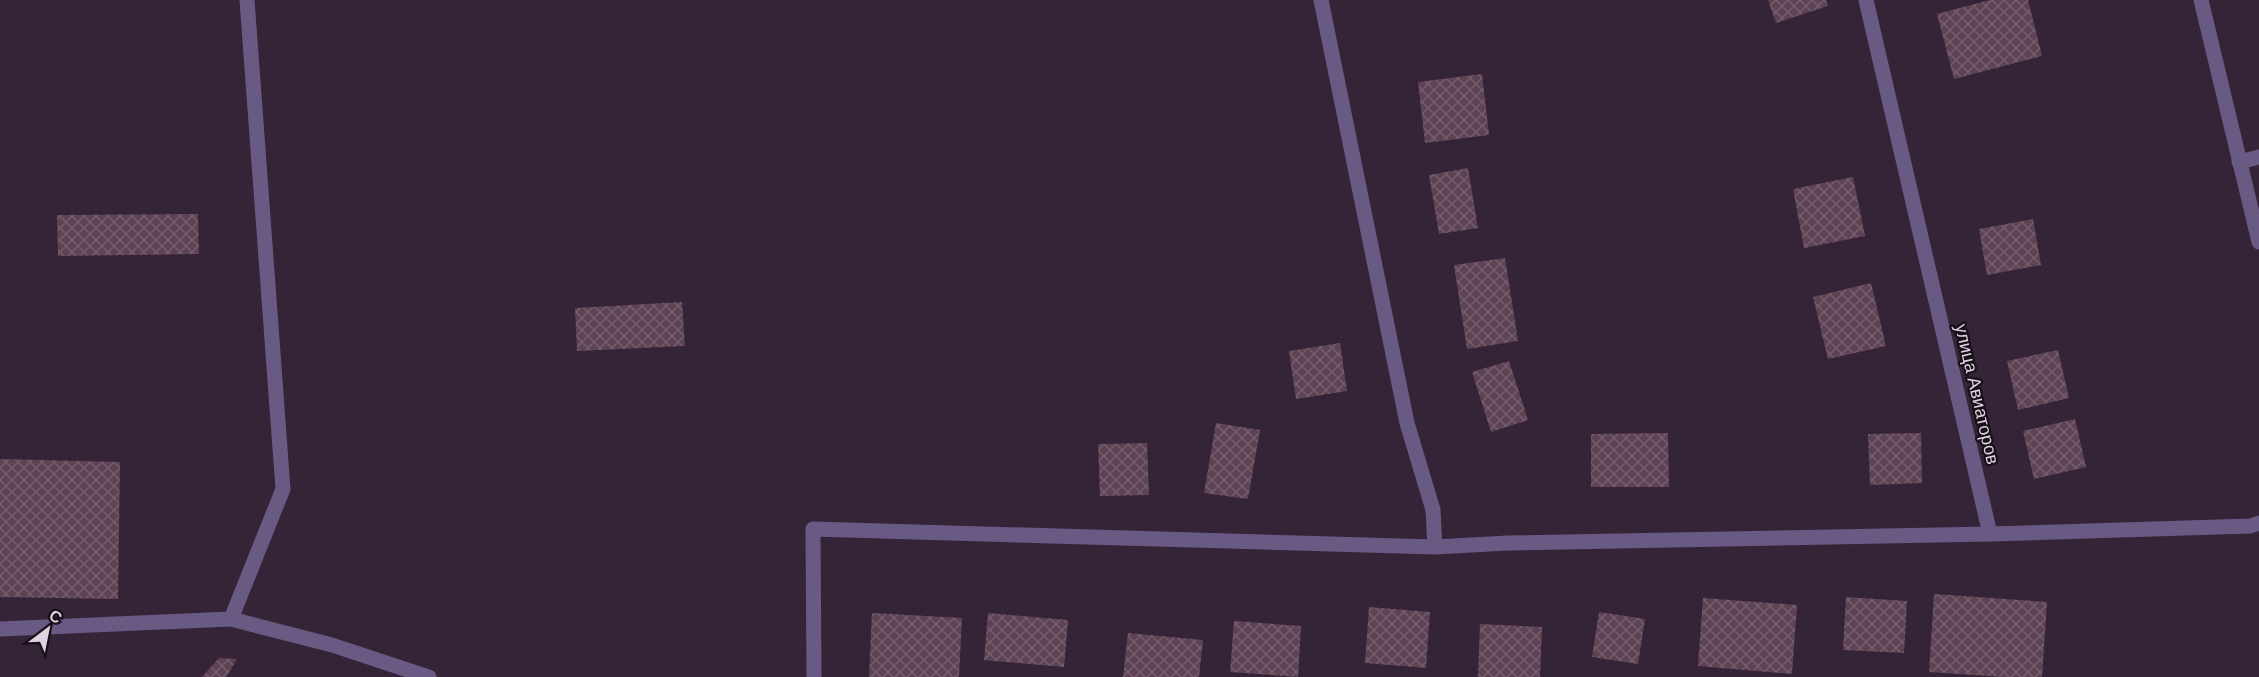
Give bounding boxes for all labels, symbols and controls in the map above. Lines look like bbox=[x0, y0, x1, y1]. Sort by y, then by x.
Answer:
street label: улица Авиаторов bbox=[1951, 322, 2003, 466]
north arrow bbox=[18, 599, 78, 659]
text: С bbox=[46, 606, 65, 627]

